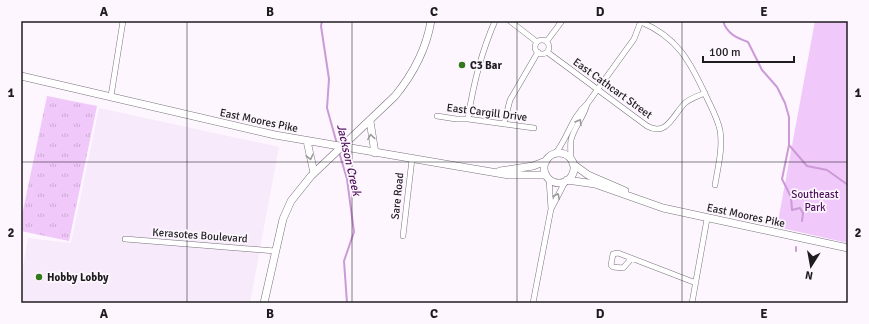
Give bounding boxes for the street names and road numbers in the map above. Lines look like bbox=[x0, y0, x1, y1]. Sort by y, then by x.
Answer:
street label: East Cathcart Street bbox=[571, 55, 655, 122]
street label: East Cargill Drive bbox=[446, 101, 528, 124]
street label: East Moores Pike bbox=[219, 106, 299, 135]
street label: Sare Road bbox=[389, 172, 406, 220]
street label: East Moores Pike bbox=[706, 201, 786, 230]
street label: Kerasotes Boulevard bbox=[152, 226, 248, 245]

